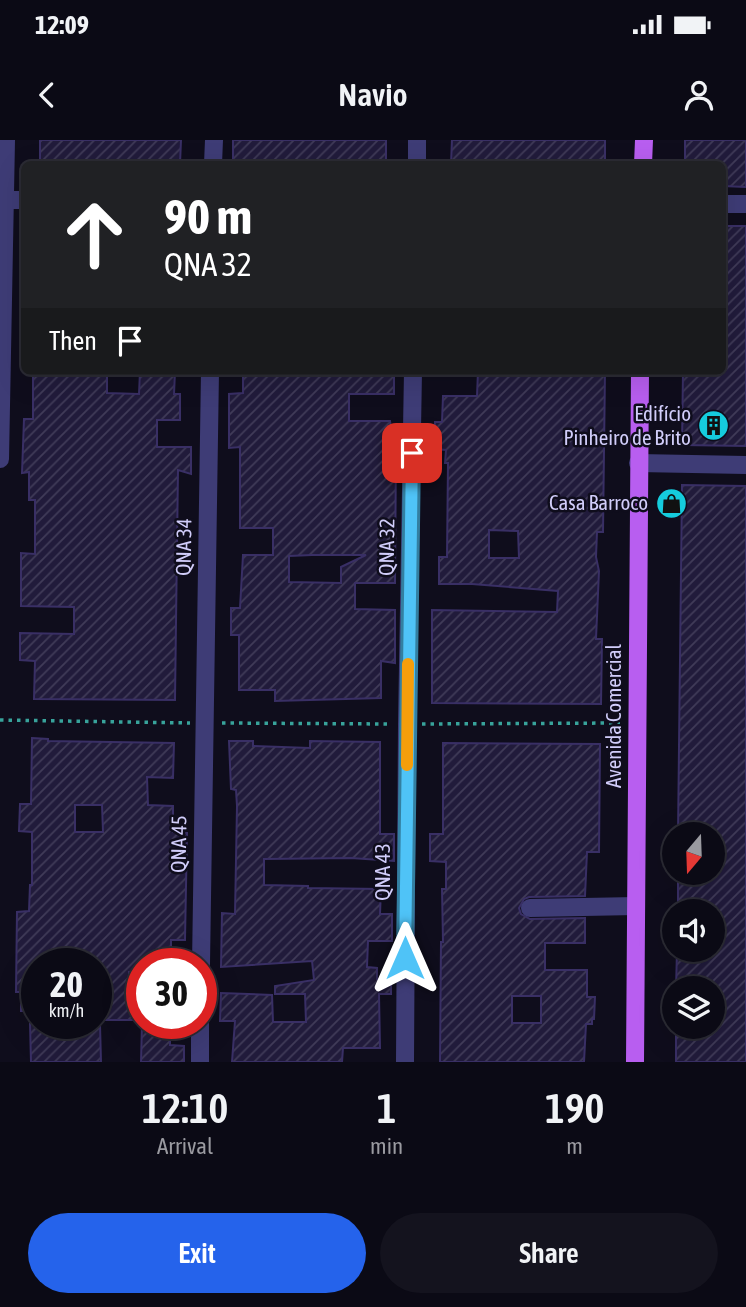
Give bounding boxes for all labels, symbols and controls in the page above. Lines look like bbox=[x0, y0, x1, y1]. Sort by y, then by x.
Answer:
text: 12:09 bbox=[35, 10, 89, 40]
icon: back bbox=[28, 76, 66, 114]
text: Navio bbox=[338, 76, 408, 113]
icon: person bbox=[680, 76, 718, 114]
text: 90 m bbox=[164, 188, 252, 244]
icon: ahead bbox=[49, 189, 140, 280]
text: QNA 32 bbox=[164, 246, 252, 283]
icon: arrive bbox=[111, 322, 149, 360]
text: Then bbox=[49, 326, 97, 356]
place label: Edifício Pinheiro de Brito bbox=[564, 401, 691, 449]
building icon: Edifício Pinheiro de Brito bbox=[697, 409, 731, 443]
pin bbox=[382, 423, 442, 483]
icon: arrive bbox=[393, 434, 431, 472]
shop icon: Casa Barroco bbox=[654, 486, 688, 520]
place label: Casa Barroco bbox=[549, 490, 648, 514]
street label: QNA 34 bbox=[170, 518, 196, 576]
street label: QNA 32 bbox=[373, 518, 399, 576]
street label: Avenida Comercial bbox=[601, 644, 625, 788]
street label: QNA 45 bbox=[165, 815, 191, 873]
north arrow bbox=[662, 822, 724, 886]
map controls bbox=[662, 822, 725, 1039]
street label: QNA 43 bbox=[370, 843, 394, 901]
button: sound bbox=[662, 899, 725, 962]
position arrow bbox=[368, 921, 442, 995]
speed limit sign: 30 bbox=[126, 948, 217, 1039]
text: 20 bbox=[50, 964, 83, 1004]
button: layers bbox=[662, 976, 725, 1039]
text: km/h bbox=[49, 1000, 84, 1021]
text: 12:10 bbox=[142, 1084, 228, 1132]
text: 1 bbox=[377, 1084, 396, 1132]
text: 190 bbox=[545, 1084, 604, 1132]
text: Arrival bbox=[157, 1133, 213, 1159]
text: min bbox=[370, 1133, 403, 1159]
text: m bbox=[566, 1133, 583, 1159]
button: Exit bbox=[28, 1213, 366, 1293]
button: Share bbox=[380, 1213, 718, 1293]

